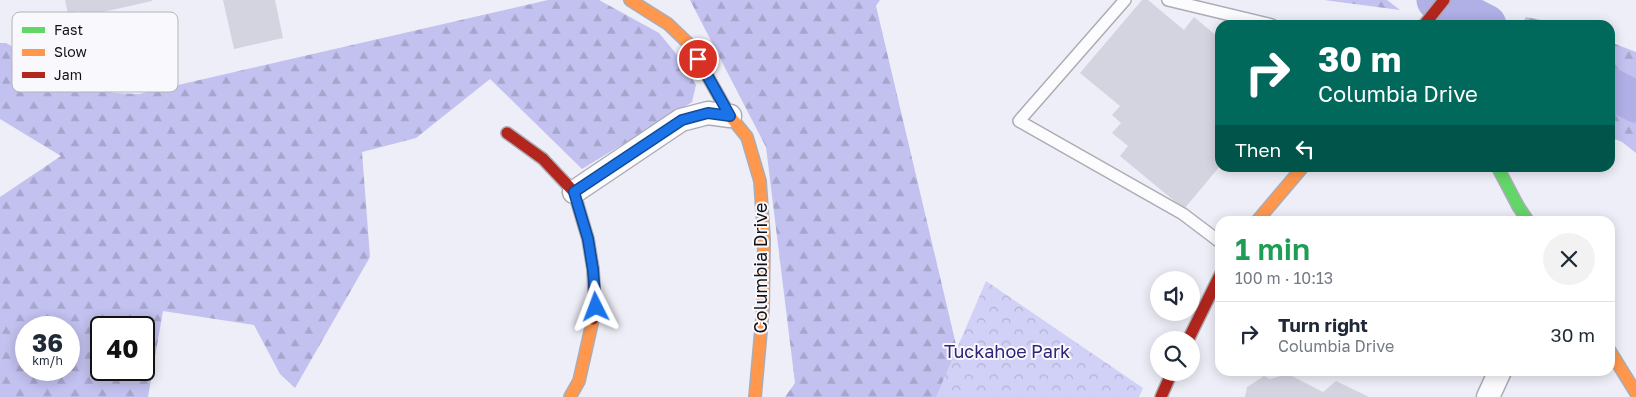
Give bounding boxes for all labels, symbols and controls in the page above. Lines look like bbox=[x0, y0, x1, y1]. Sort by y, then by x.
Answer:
legend bbox=[12, 12, 178, 92]
text: Fast bbox=[54, 21, 83, 38]
pin bbox=[677, 38, 719, 80]
text: 30 m bbox=[1318, 38, 1401, 80]
icon: right bbox=[1235, 40, 1300, 105]
text: Slow bbox=[54, 43, 87, 60]
icon: arrive bbox=[684, 45, 712, 73]
text: Jam bbox=[54, 66, 82, 83]
text: Columbia Drive bbox=[1318, 80, 1478, 107]
icon: left bbox=[1291, 135, 1319, 163]
text: Then bbox=[1235, 138, 1281, 161]
street label: Columbia Drive bbox=[749, 203, 771, 333]
text: 1 min bbox=[1235, 231, 1310, 267]
button: close bbox=[1543, 233, 1595, 285]
text: 100 m · 10:13 bbox=[1235, 268, 1333, 288]
map controls bbox=[1150, 271, 1200, 381]
button: sound bbox=[1150, 271, 1200, 321]
position arrow bbox=[569, 280, 621, 332]
text: Turn right bbox=[1278, 313, 1368, 336]
speed limit sign: 40 bbox=[90, 316, 155, 381]
icon: right bbox=[1235, 320, 1263, 348]
text: 30 m bbox=[1551, 323, 1595, 346]
text: 36 bbox=[32, 327, 63, 358]
button: search bbox=[1150, 331, 1200, 381]
text: Columbia Drive bbox=[1278, 336, 1394, 356]
park label: Tuckahoe Park bbox=[944, 340, 1070, 362]
text: km/h bbox=[32, 353, 63, 368]

